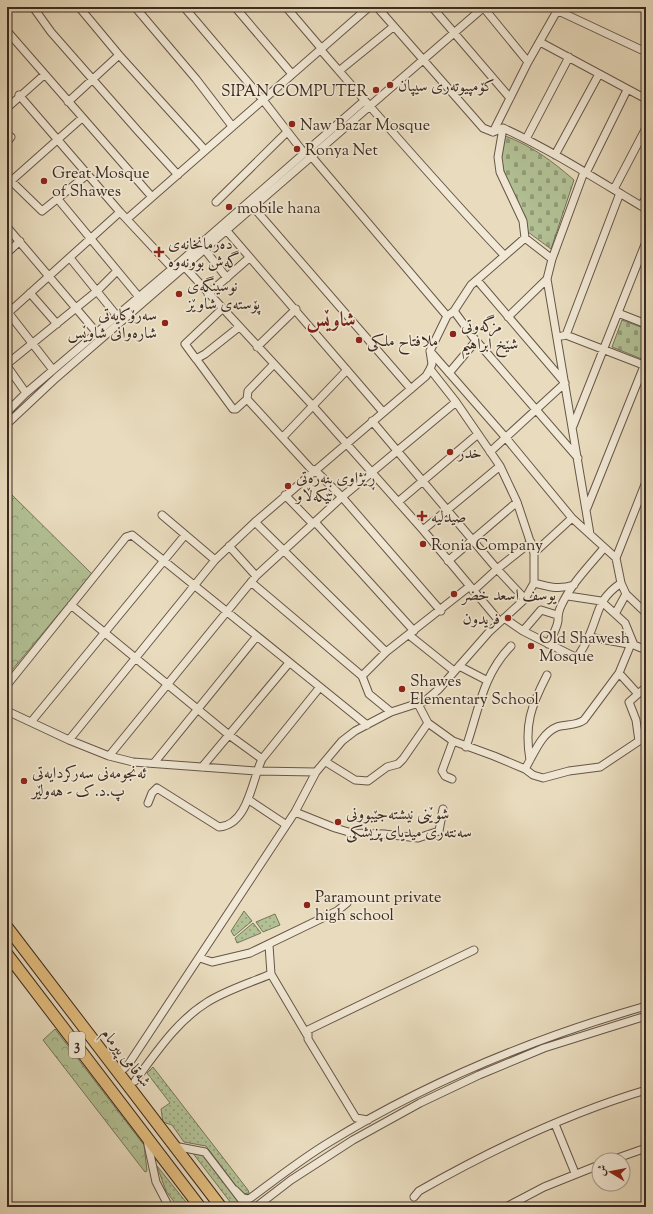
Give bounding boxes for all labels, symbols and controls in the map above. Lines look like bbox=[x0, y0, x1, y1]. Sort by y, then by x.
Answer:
place label: کۆمپیوتەری سیپان bbox=[398, 76, 494, 99]
marker: کۆمپیوتەری سیپان bbox=[385, 80, 395, 90]
place label: SIPAN COMPUTER bbox=[221, 81, 369, 104]
marker: SIPAN COMPUTER bbox=[371, 85, 381, 95]
place label: Naw Bazar Mosque bbox=[300, 115, 430, 138]
marker: Naw Bazar Mosque bbox=[287, 119, 297, 129]
place label: Ronya Net bbox=[305, 140, 378, 163]
marker: Ronya Net bbox=[292, 144, 302, 154]
place label: Great Mosque of Shawes bbox=[52, 163, 150, 204]
marker: Great Mosque of Shawes bbox=[39, 176, 49, 186]
place label: mobile hana bbox=[237, 198, 321, 221]
marker: mobile hana bbox=[224, 202, 234, 212]
place label: دەرمانخانەی گەش بوونەوە bbox=[168, 234, 240, 275]
marker: دەرمانخانەی گەش بوونەوە bbox=[153, 246, 165, 258]
place label: نوسینگەی پۆستەی شاوێز bbox=[185, 276, 261, 317]
marker: نوسینگەی پۆستەی شاوێز bbox=[174, 289, 184, 299]
place label: سەرۆکایەتی شارەوانی شاوێس bbox=[68, 305, 157, 346]
district label: شاوێس bbox=[306, 307, 356, 336]
place label: مزگەوتی شێخ ابراهیم bbox=[461, 314, 518, 360]
marker: سەرۆکایەتی شارەوانی شاوێس bbox=[160, 318, 170, 328]
marker: مزگەوتی شێخ ابراهیم bbox=[448, 329, 458, 339]
place label: ملافتاح ملکی bbox=[367, 331, 438, 355]
marker: ملافتاح ملکی bbox=[354, 335, 364, 345]
place label: خدر bbox=[456, 443, 482, 466]
marker: خدر bbox=[445, 447, 455, 457]
place label: ڕێژاوی بنەرەتی تێکەڵاو bbox=[294, 468, 375, 509]
marker: ڕێژاوی بنەرەتی تێکەڵاو bbox=[283, 481, 293, 491]
place label: صیدلیە bbox=[431, 507, 466, 530]
marker: صیدلیە bbox=[416, 510, 428, 522]
place label: Ronia Company bbox=[431, 535, 543, 558]
marker: Ronia Company bbox=[418, 539, 428, 549]
place label: يوسف اسعد خضر bbox=[460, 585, 557, 608]
marker: يوسف اسعد خضر bbox=[449, 589, 459, 599]
place label: فريدون bbox=[462, 609, 500, 632]
marker: فريدون bbox=[503, 613, 513, 623]
place label: Old Shawesh Mosque bbox=[539, 628, 631, 669]
marker: Old Shawesh Mosque bbox=[526, 641, 536, 651]
place label: Shawes Elementary School bbox=[410, 671, 540, 712]
marker: Shawes Elementary School bbox=[397, 684, 407, 694]
place label: ئەنجومەنی سەرکردایەتی پ.د.ک - هەولێر bbox=[30, 763, 147, 804]
marker: ئەنجومەنی سەرکردایەتی پ.د.ک - هەولێر bbox=[19, 776, 29, 786]
place label: شوێنی نیشتەجێبوونی سەنتەری میدیای پزیشکی bbox=[346, 804, 472, 845]
marker: شوێنی نیشتەجێبوونی سەنتەری میدیای پزیشکی bbox=[333, 817, 343, 827]
place label: Paramount private high school bbox=[315, 887, 441, 928]
marker: Paramount private high school bbox=[302, 900, 312, 910]
street label: شەقامی پیرمام bbox=[94, 1024, 156, 1094]
road number: 3 bbox=[69, 1032, 85, 1058]
north arrow bbox=[591, 1152, 631, 1192]
text: ش bbox=[593, 1164, 611, 1177]

